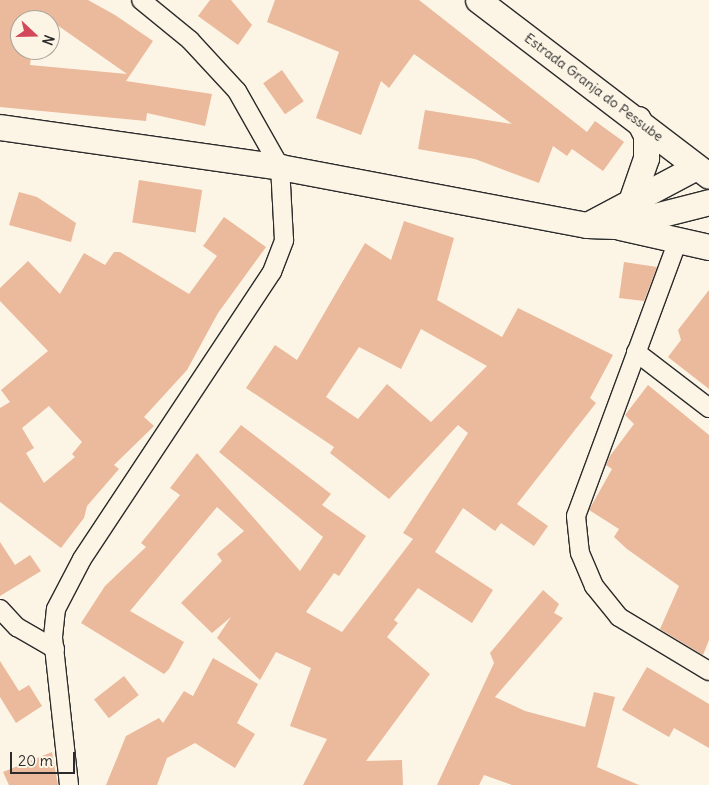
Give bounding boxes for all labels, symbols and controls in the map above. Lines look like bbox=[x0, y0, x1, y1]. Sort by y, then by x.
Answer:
north arrow bbox=[10, 10, 60, 60]
street label: Estrada Granja do Pessube bbox=[521, 29, 667, 145]
text: N bbox=[38, 32, 58, 48]
scale bar bbox=[12, 742, 78, 774]
text: 20 m bbox=[18, 751, 53, 770]

